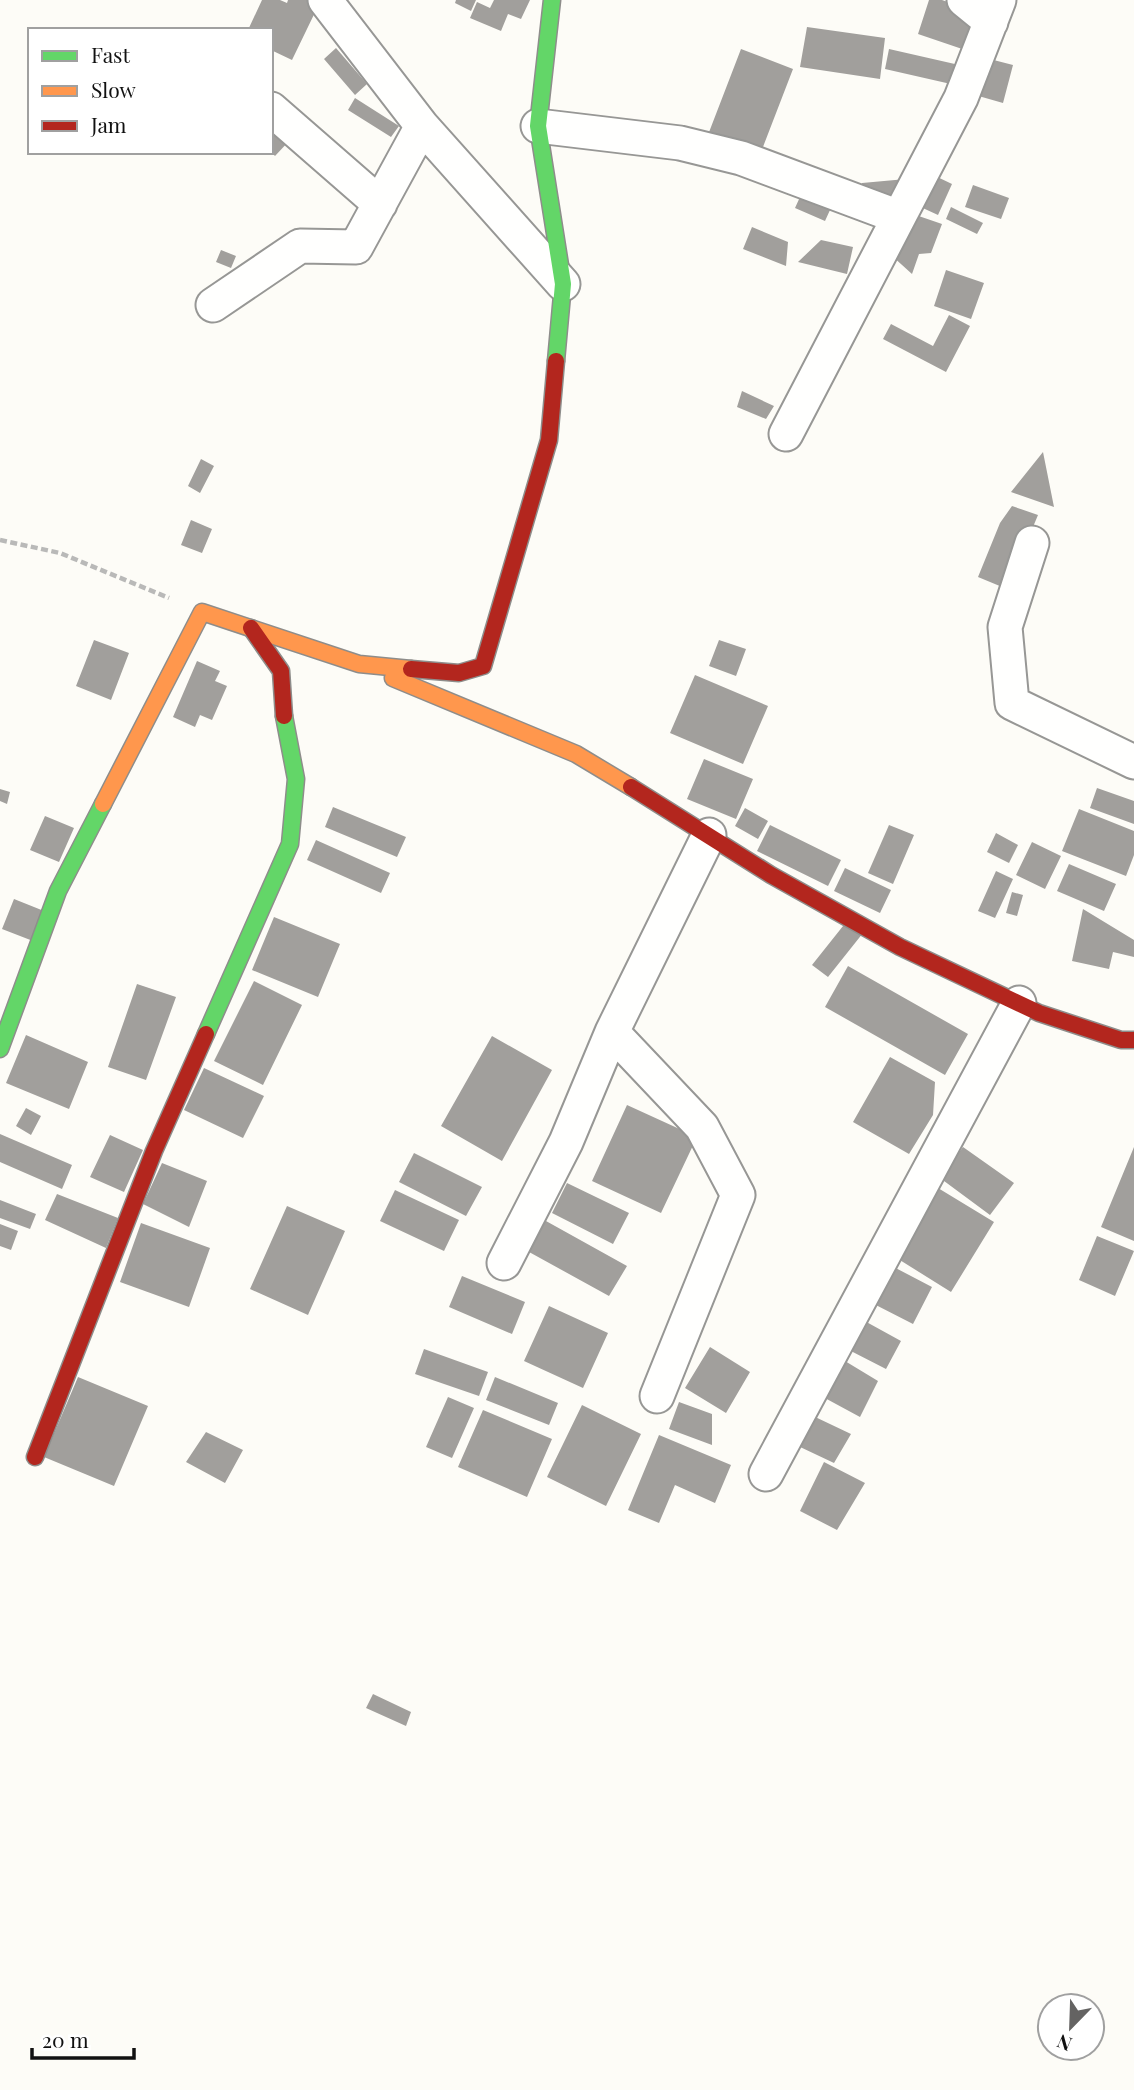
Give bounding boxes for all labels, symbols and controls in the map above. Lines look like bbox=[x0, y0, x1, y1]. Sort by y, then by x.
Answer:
legend bbox=[28, 28, 273, 154]
text: Fast bbox=[91, 40, 130, 68]
text: Slow bbox=[91, 75, 136, 103]
text: Jam bbox=[90, 110, 127, 138]
north arrow bbox=[1036, 1992, 1106, 2062]
scale bar bbox=[32, 2016, 133, 2060]
text: 20 m bbox=[42, 2025, 89, 2053]
text: N bbox=[1052, 2029, 1075, 2058]

